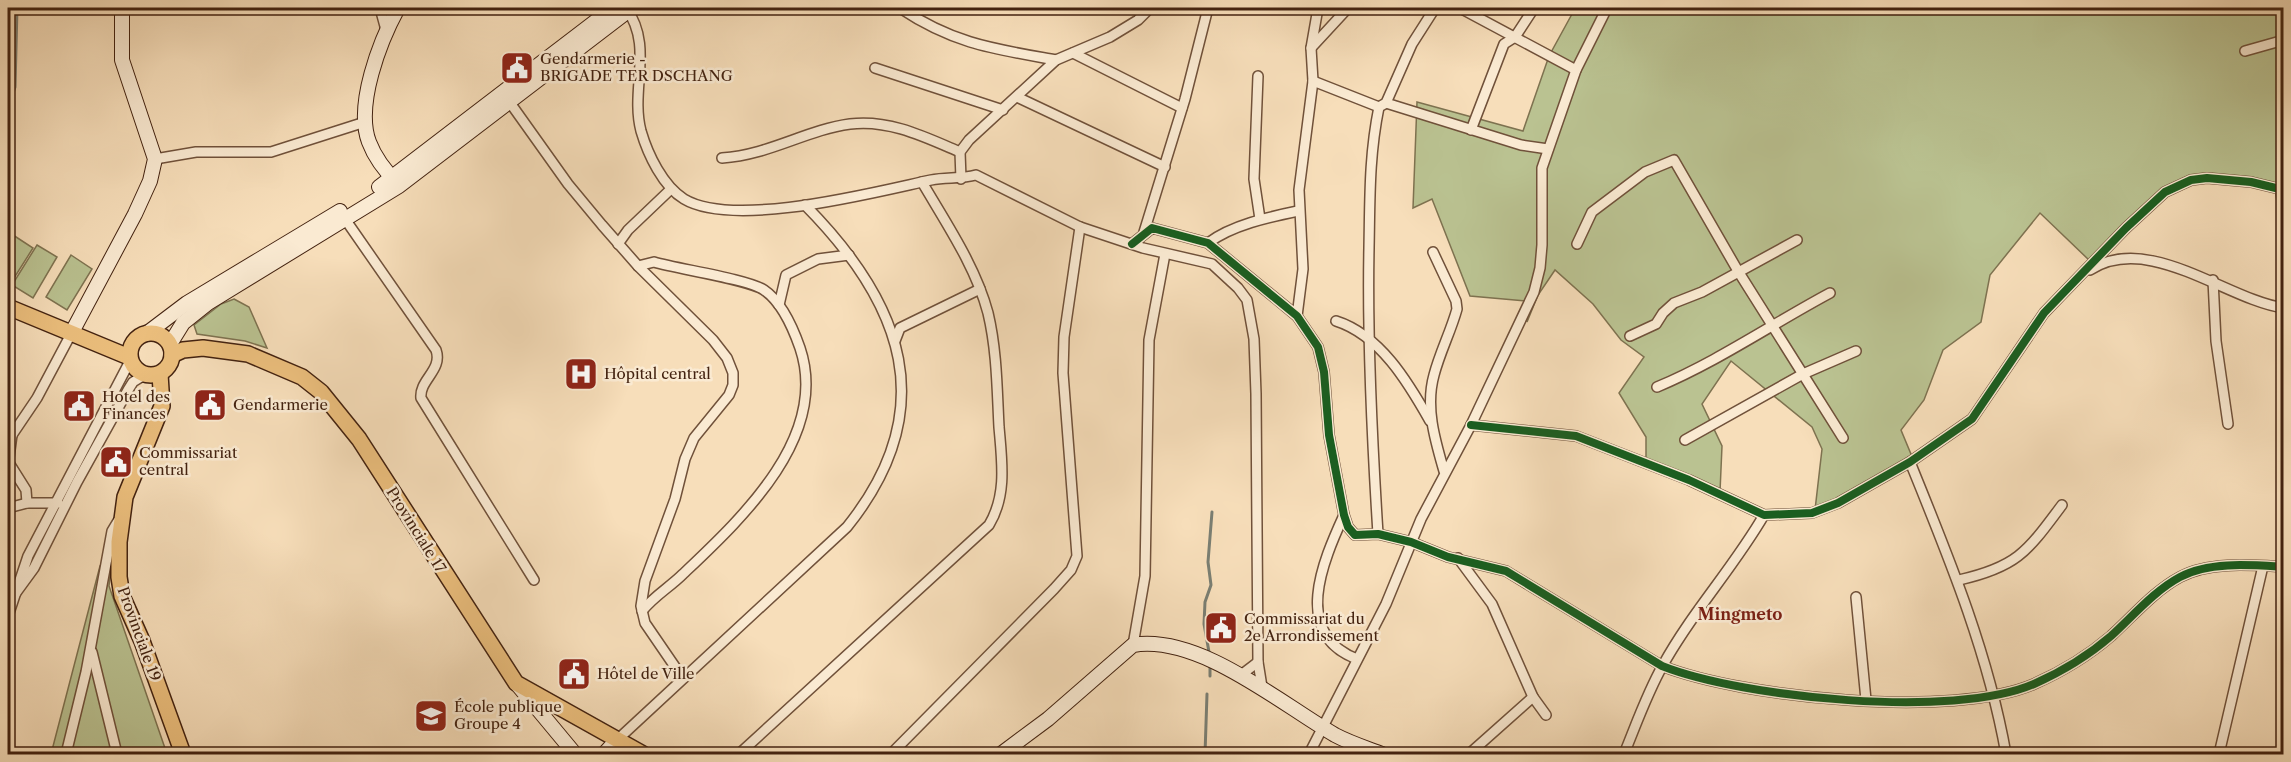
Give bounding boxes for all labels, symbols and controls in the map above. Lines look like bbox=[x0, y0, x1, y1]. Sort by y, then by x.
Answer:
place label: Gendarmerie - BRIGADE TER DSCHANG bbox=[540, 49, 733, 85]
public building icon: Gendarmerie - BRIGADE TER DSCHANG bbox=[499, 50, 535, 86]
hospital icon: Hôpital central bbox=[563, 356, 599, 392]
place label: Hôpital central bbox=[604, 364, 711, 383]
place label: Hotel des Finances bbox=[102, 387, 170, 423]
public building icon: Gendarmerie bbox=[192, 387, 228, 423]
public building icon: Hotel des Finances bbox=[61, 388, 97, 424]
place label: Gendarmerie bbox=[233, 395, 328, 414]
place label: Commissariat central bbox=[139, 443, 238, 479]
public building icon: Commissariat central bbox=[98, 444, 134, 480]
street label: Provinciale 17 bbox=[382, 483, 451, 577]
street label: Provinciale 19 bbox=[114, 584, 165, 684]
district label: Mingmeto bbox=[1697, 604, 1783, 624]
place label: Commissariat du 2e Arrondissement bbox=[1244, 609, 1379, 645]
public building icon: Commissariat du 2e Arrondissement bbox=[1203, 610, 1239, 646]
public building icon: Hôtel de Ville bbox=[556, 656, 592, 692]
place label: Hôtel de Ville bbox=[597, 664, 695, 683]
place label: École publique Groupe 4 bbox=[454, 697, 562, 733]
school or university icon: École publique Groupe 4 bbox=[413, 698, 449, 734]

